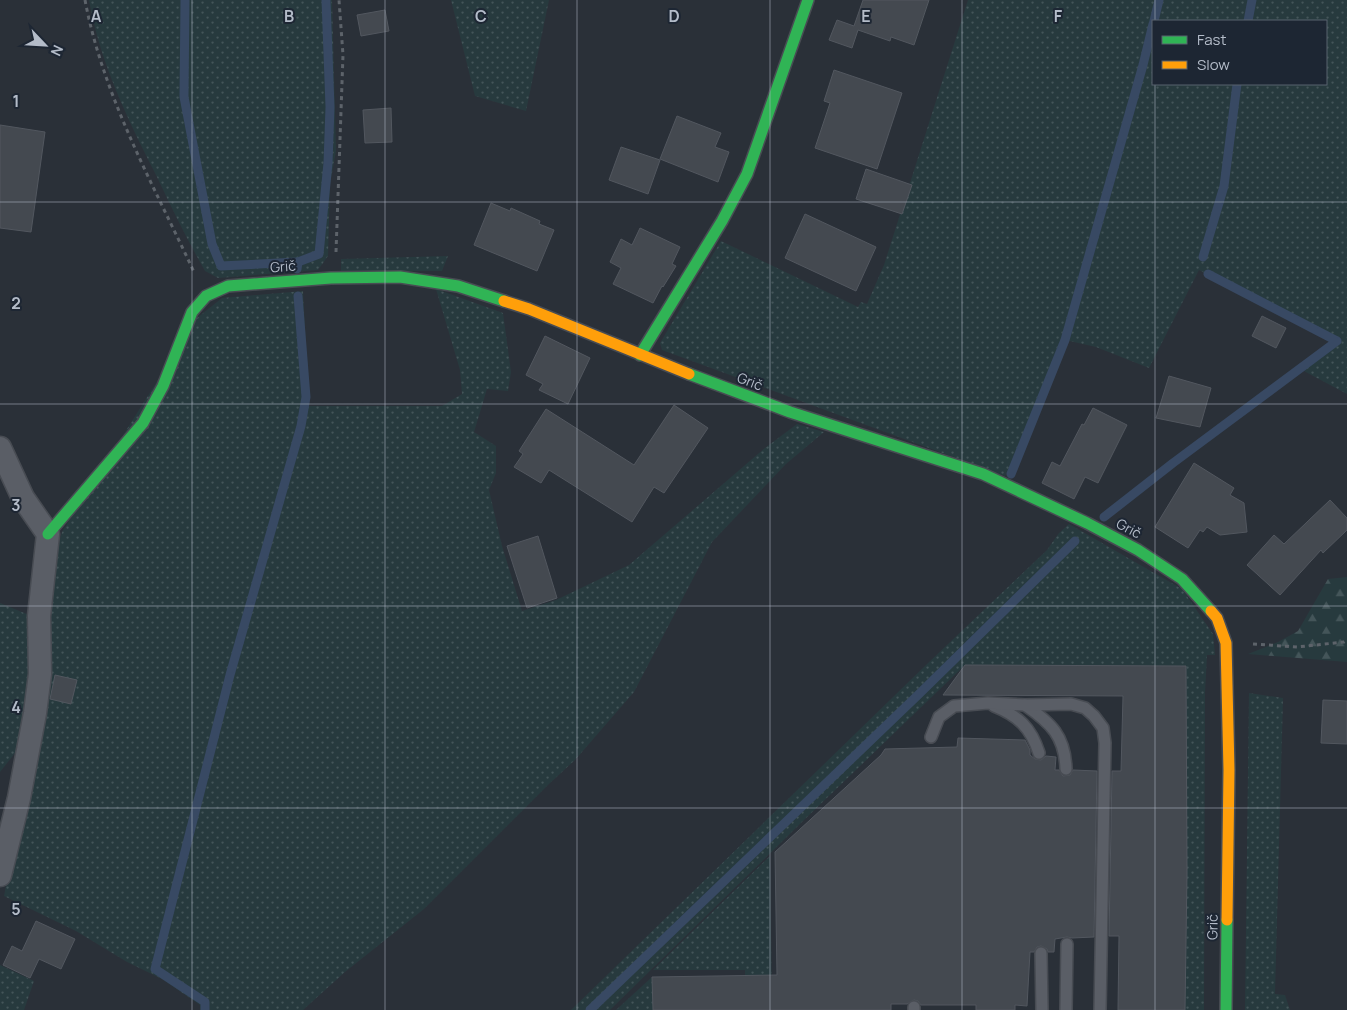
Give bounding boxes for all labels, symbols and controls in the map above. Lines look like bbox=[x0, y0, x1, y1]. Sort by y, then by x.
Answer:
text: A bbox=[91, 5, 102, 27]
text: B bbox=[284, 5, 294, 27]
text: C bbox=[475, 5, 487, 27]
text: D bbox=[668, 5, 680, 27]
text: E bbox=[861, 5, 871, 27]
text: F bbox=[1054, 5, 1063, 27]
north arrow bbox=[20, 20, 70, 70]
legend bbox=[1152, 20, 1327, 85]
text: Fast bbox=[1197, 29, 1226, 50]
text: N bbox=[46, 42, 68, 59]
text: Slow bbox=[1197, 54, 1230, 75]
text: 1 bbox=[12, 90, 20, 112]
street label: Grič bbox=[269, 256, 297, 276]
text: 2 bbox=[11, 292, 21, 314]
street label: Grič bbox=[734, 367, 766, 395]
text: 3 bbox=[11, 494, 21, 516]
street label: Grič bbox=[1113, 514, 1145, 543]
text: 4 bbox=[11, 696, 21, 718]
text: 5 bbox=[11, 898, 21, 920]
street label: Grič bbox=[1202, 914, 1222, 940]

